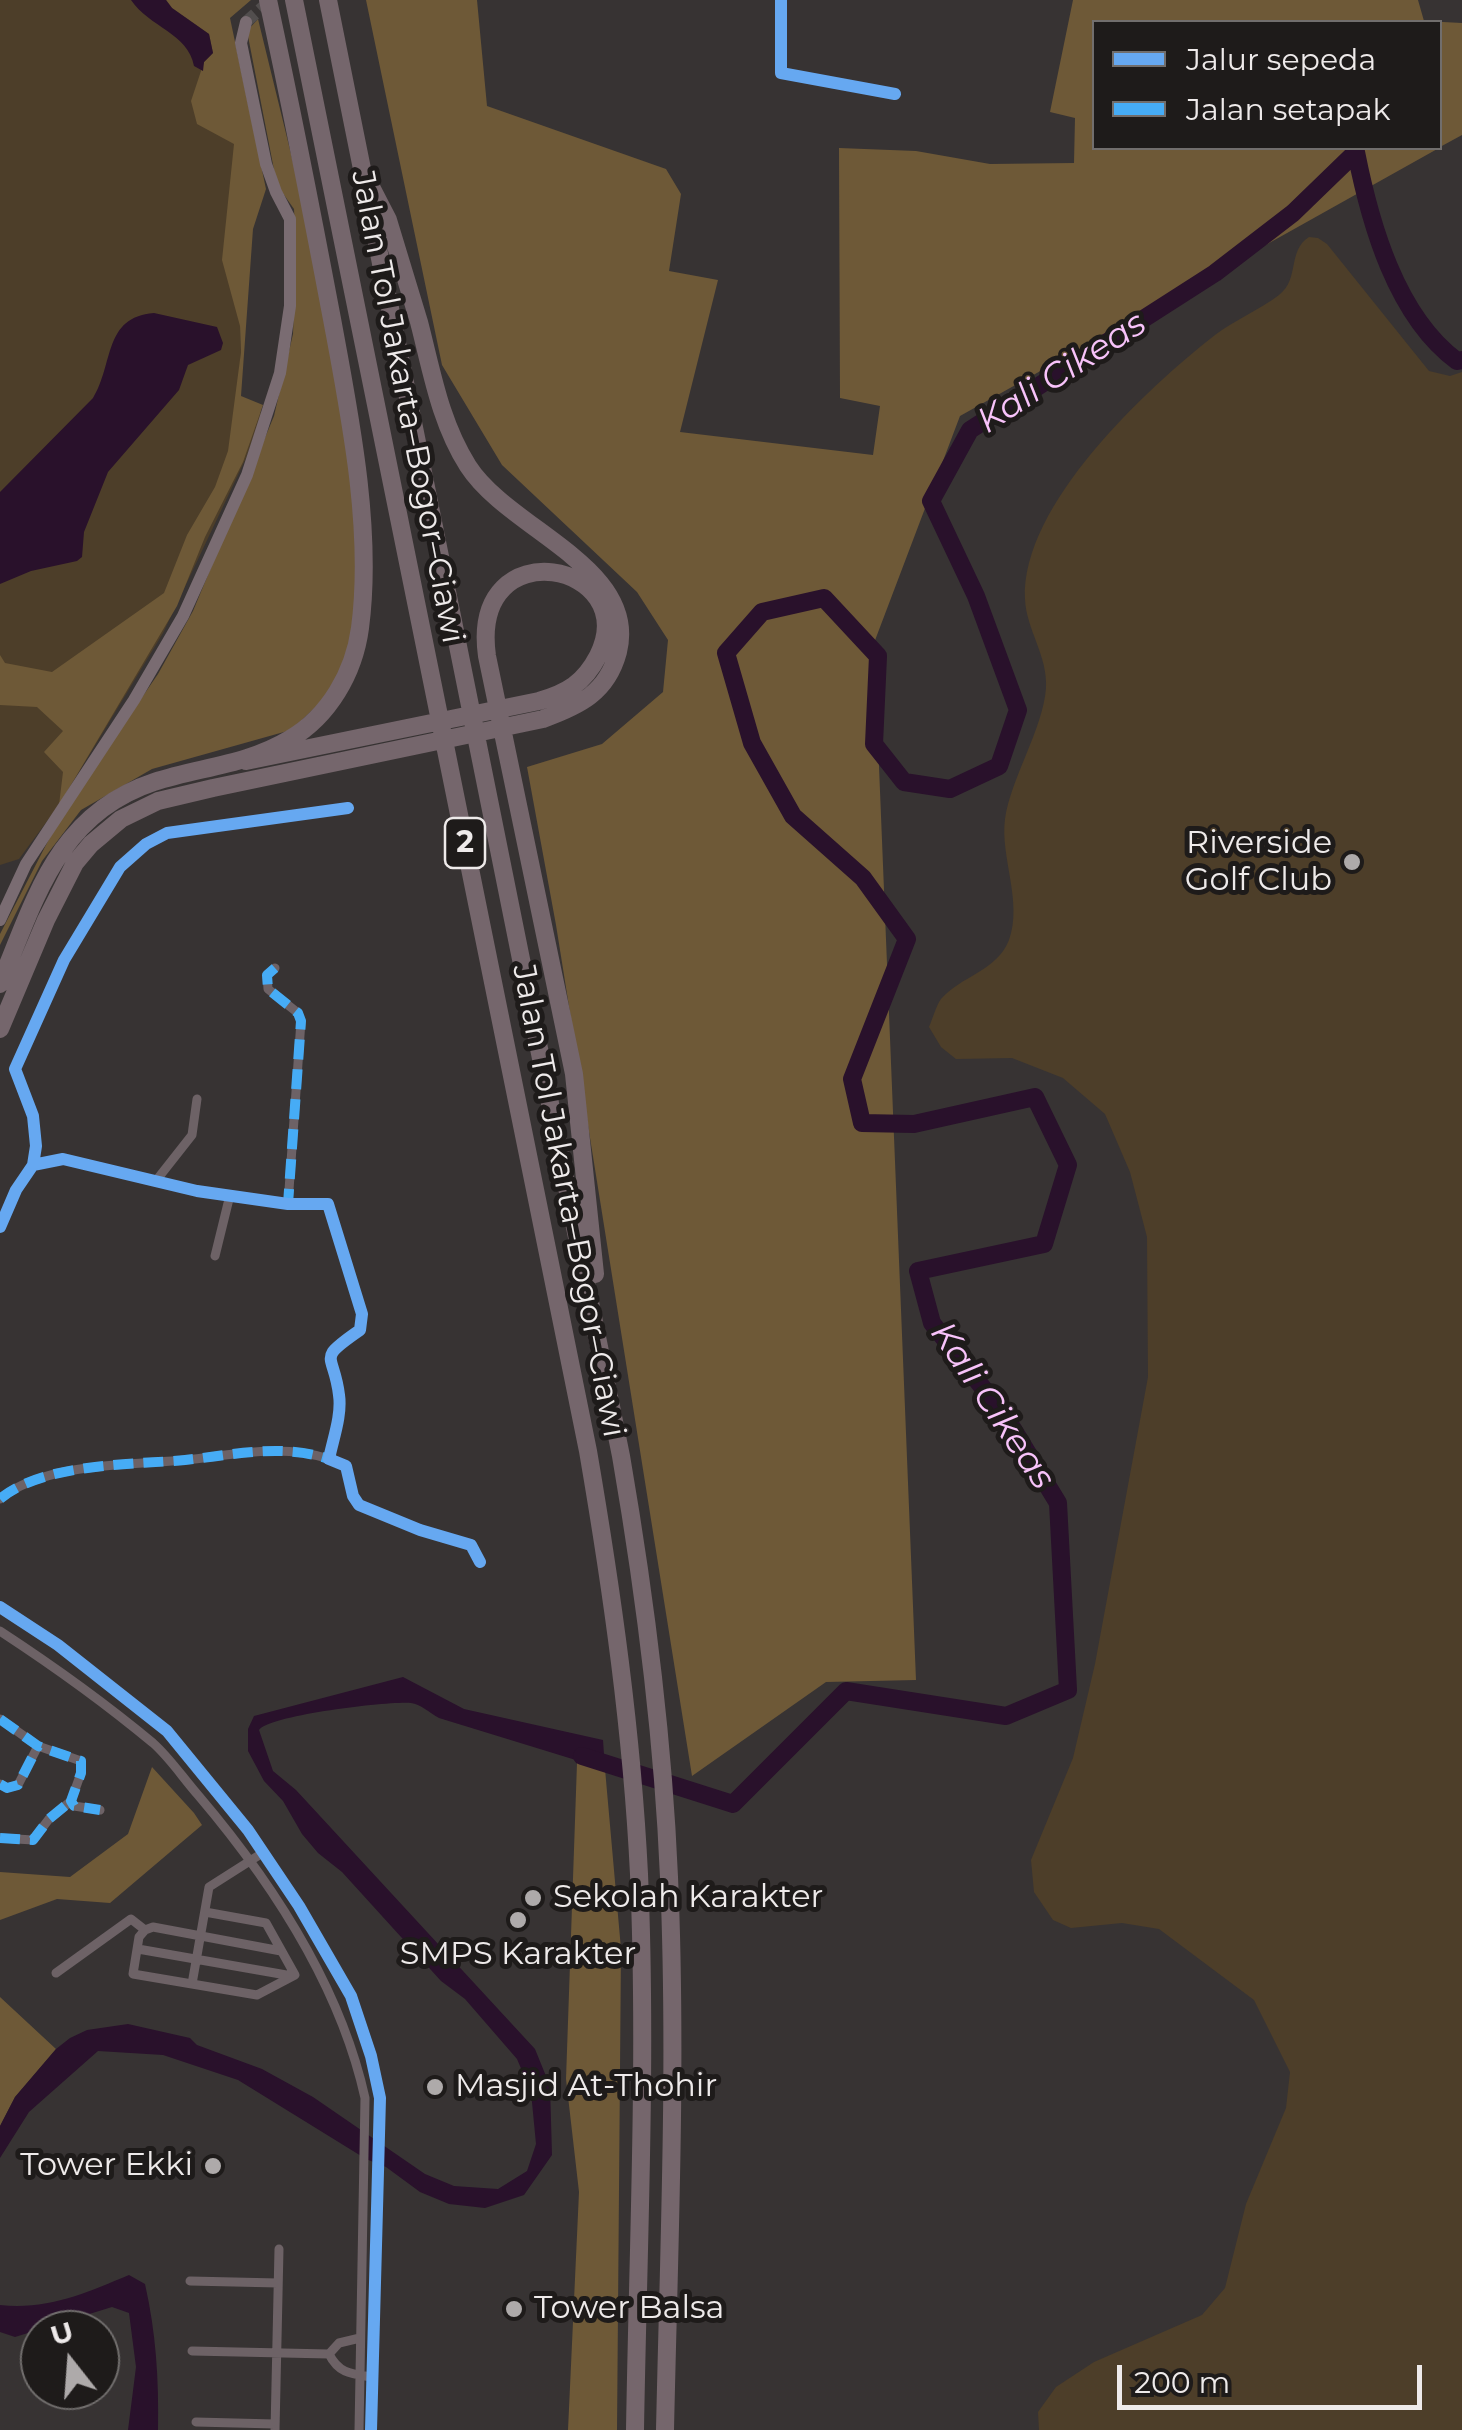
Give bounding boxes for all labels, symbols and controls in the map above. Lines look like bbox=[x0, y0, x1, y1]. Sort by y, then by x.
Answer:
legend bbox=[1092, 20, 1442, 150]
text: Jalur sepeda bbox=[1186, 41, 1376, 78]
text: Jalan setapak bbox=[1186, 91, 1391, 128]
street label: Jalan Tol Jakarta–Bogor–Ciawi bbox=[342, 167, 472, 647]
water label: Kali Cikeas bbox=[970, 303, 1154, 443]
road number: 2 bbox=[445, 818, 485, 868]
place label: Riverside Golf Club bbox=[1185, 825, 1332, 900]
marker: Riverside Golf Club bbox=[1341, 851, 1363, 873]
street label: Jalan Tol Jakarta–Bogor–Ciawi bbox=[503, 961, 633, 1441]
water label: Kali Cikeas bbox=[921, 1315, 1063, 1497]
place label: Sekolah Karakter bbox=[553, 1879, 823, 1917]
marker: Sekolah Karakter bbox=[522, 1887, 544, 1909]
marker: SMPS Karakter bbox=[507, 1909, 529, 1931]
place label: SMPS Karakter bbox=[400, 1936, 636, 1974]
place label: Masjid At-Thohir bbox=[455, 2068, 717, 2106]
marker: Masjid At-Thohir bbox=[424, 2076, 446, 2098]
place label: Tower Ekki bbox=[20, 2147, 193, 2185]
marker: Tower Ekki bbox=[202, 2155, 224, 2177]
place label: Tower Balsa bbox=[534, 2290, 724, 2328]
marker: Tower Balsa bbox=[503, 2298, 525, 2320]
north arrow bbox=[20, 2310, 120, 2410]
text: U bbox=[46, 2314, 77, 2353]
scale bar bbox=[1122, 2345, 1427, 2407]
text: 200 m bbox=[1134, 2364, 1230, 2401]

